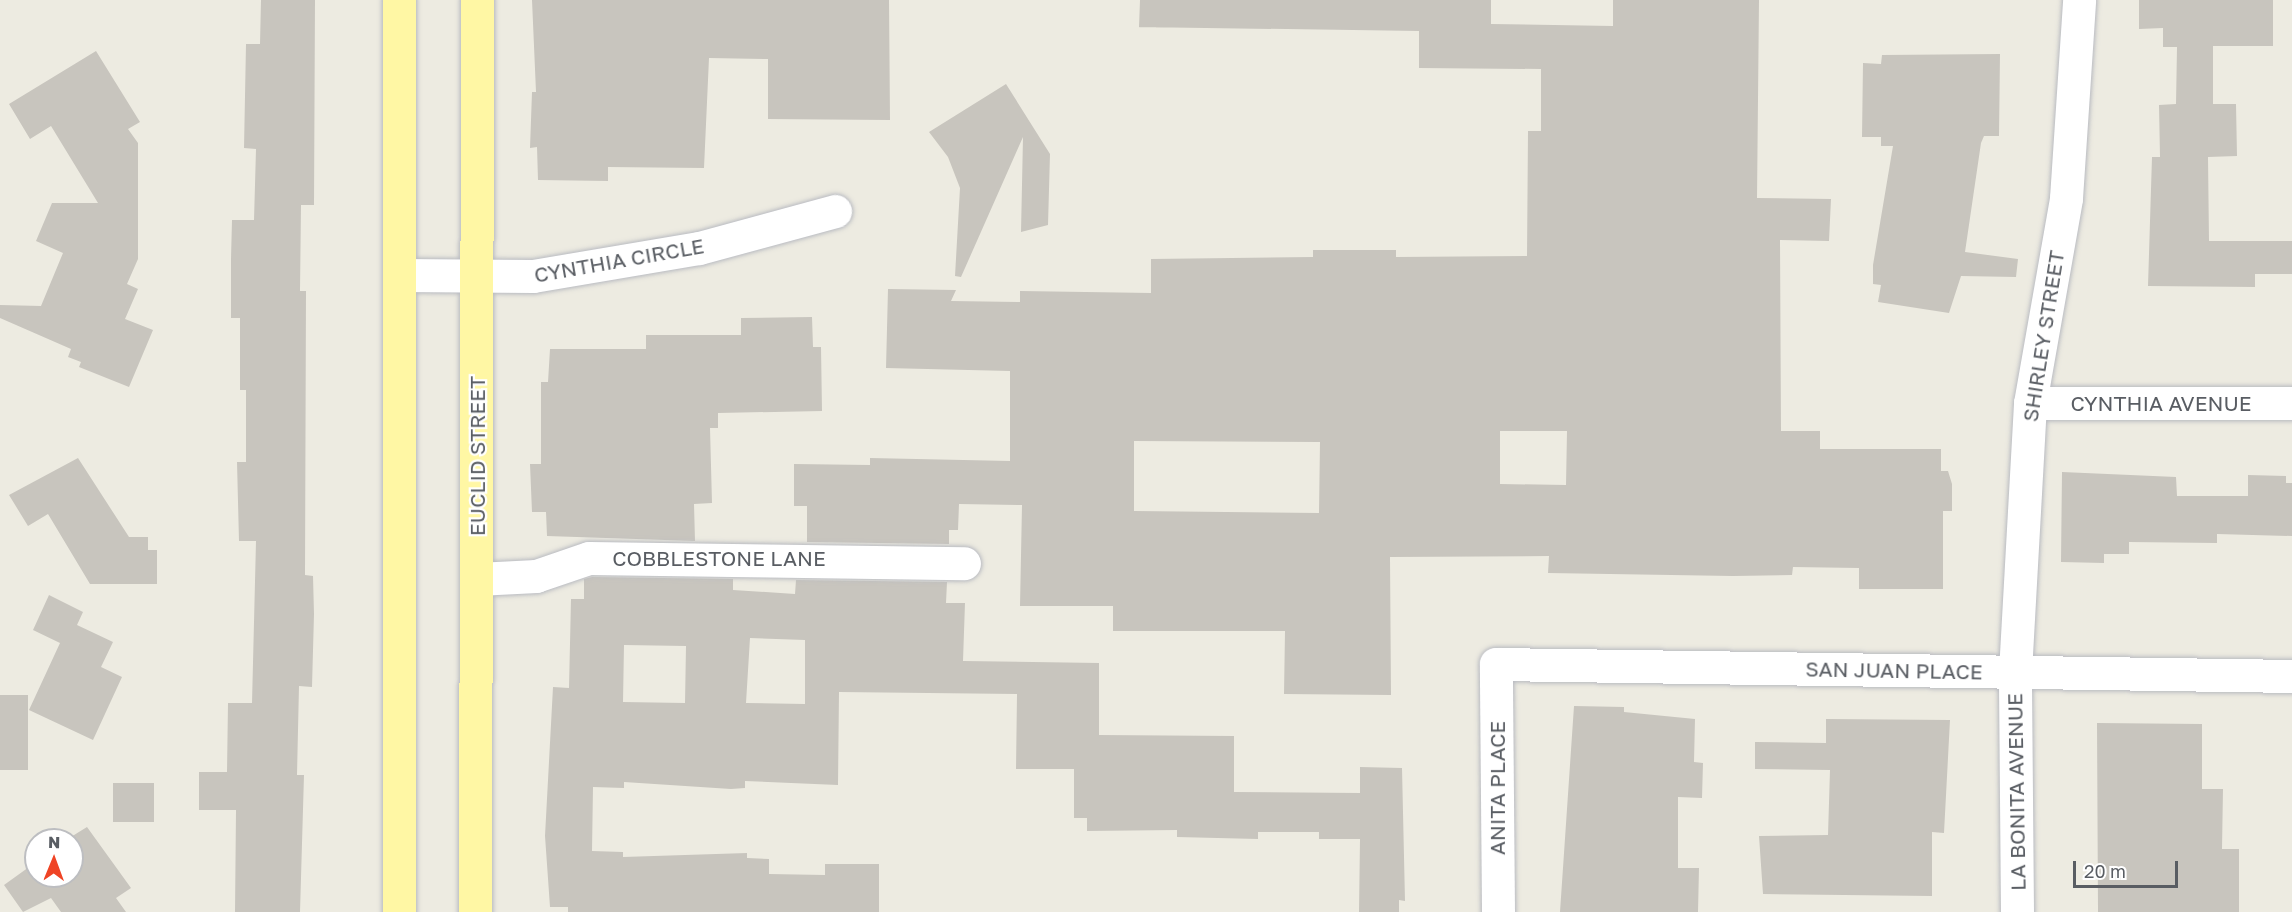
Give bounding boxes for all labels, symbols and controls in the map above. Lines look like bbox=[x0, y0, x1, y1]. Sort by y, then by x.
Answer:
street label: CYNTHIA CIRCLE bbox=[532, 233, 706, 287]
street label: SHIRLEY STREET bbox=[2017, 248, 2069, 424]
street label: EUCLID STREET bbox=[464, 376, 490, 536]
street label: CYNTHIA AVENUE bbox=[2070, 390, 2252, 416]
street label: COBBLESTONE LANE bbox=[612, 545, 826, 571]
street label: SAN JUAN PLACE bbox=[1805, 656, 1983, 684]
street label: LA BONITA AVENUE bbox=[2002, 693, 2030, 891]
street label: ANITA PLACE bbox=[1484, 721, 1510, 855]
north arrow bbox=[24, 828, 84, 888]
text: N bbox=[48, 832, 61, 852]
scale bar bbox=[2076, 849, 2181, 887]
text: 20 m bbox=[2084, 860, 2126, 882]

